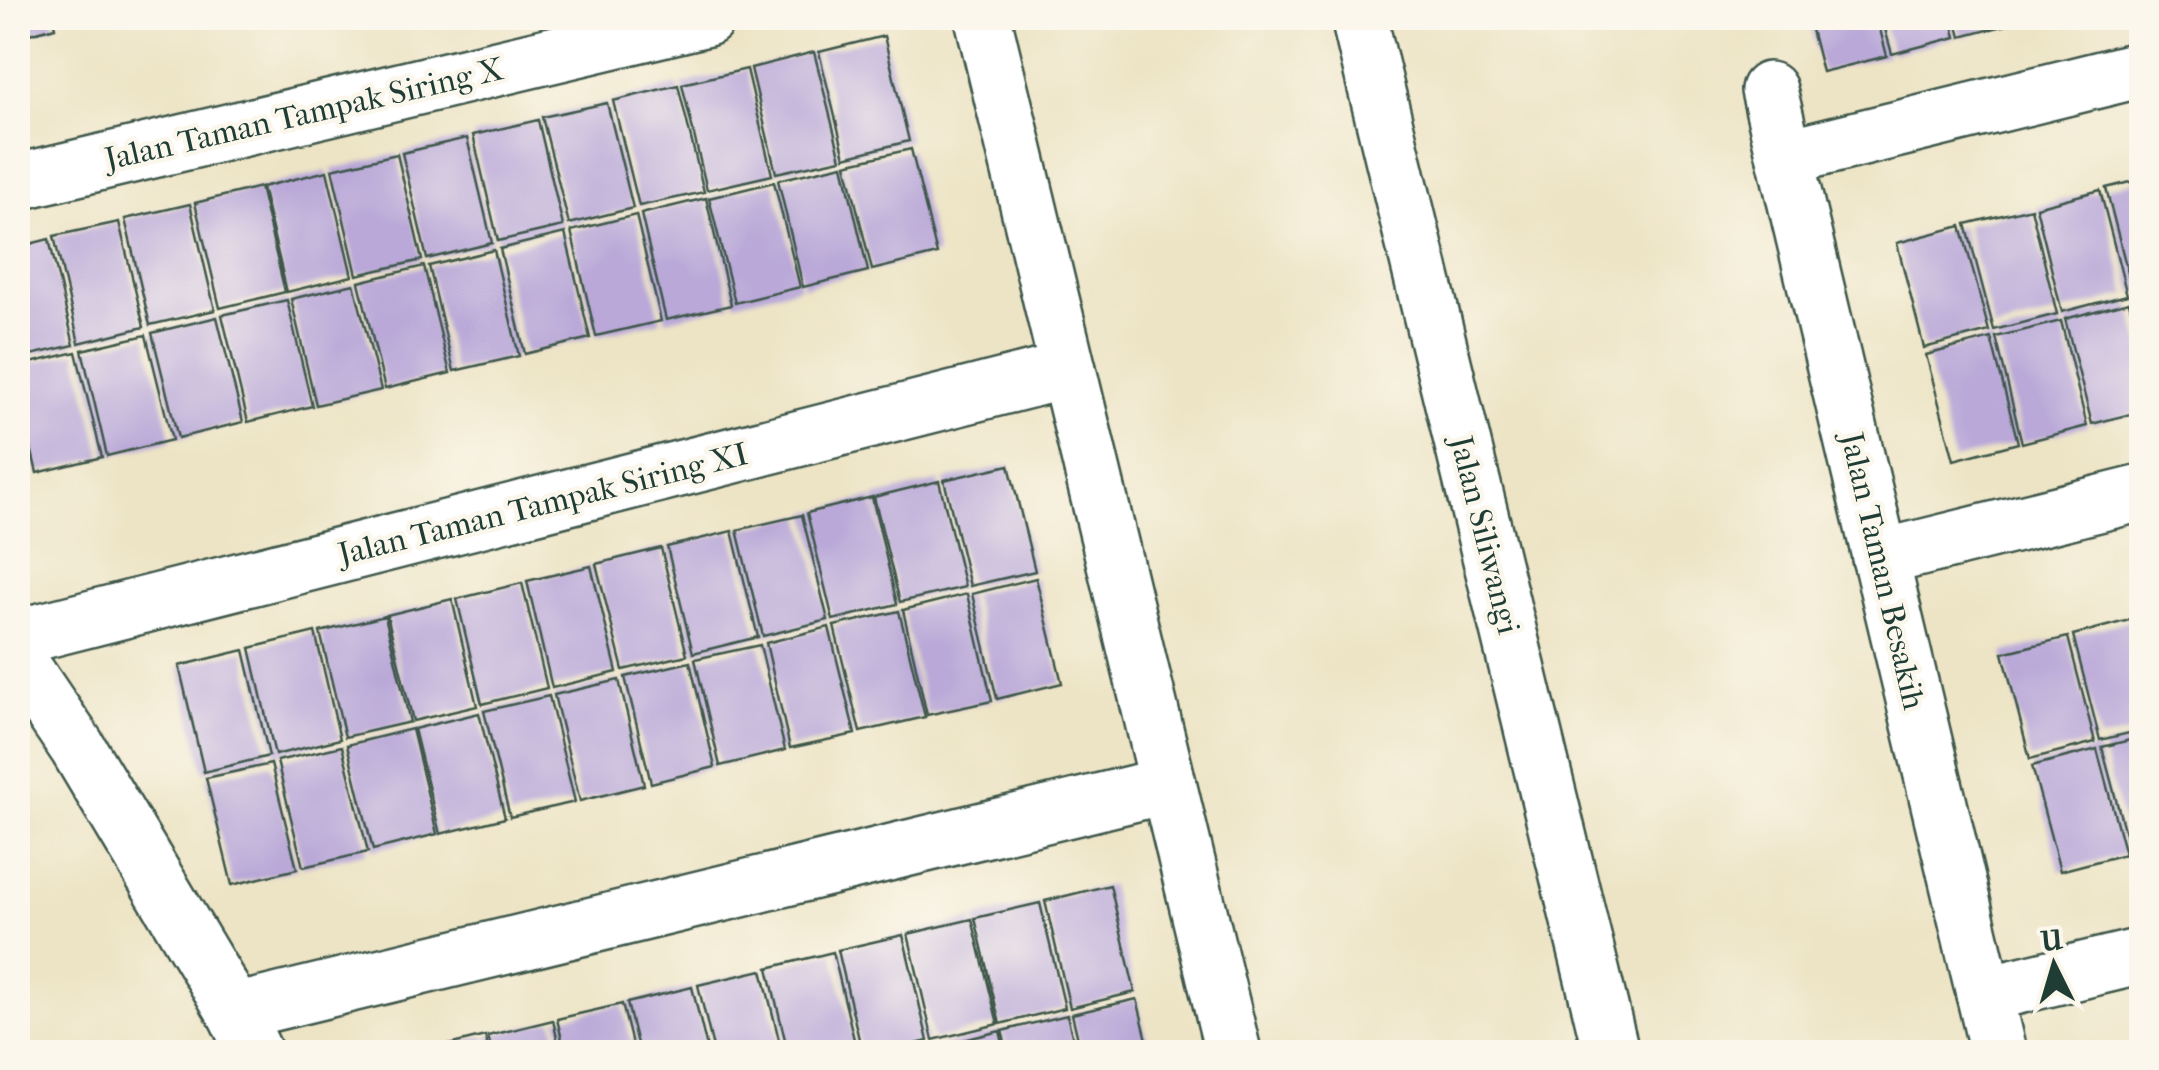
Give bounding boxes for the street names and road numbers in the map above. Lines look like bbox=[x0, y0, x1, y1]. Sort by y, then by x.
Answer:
street label: Jalan Taman Tampak Siring X bbox=[98, 50, 507, 179]
street label: Jalan Taman Besakih bbox=[1832, 426, 1933, 713]
street label: Jalan Siliwangi bbox=[1442, 429, 1528, 638]
street label: Jalan Taman Tampak Siring XI bbox=[332, 435, 751, 574]

